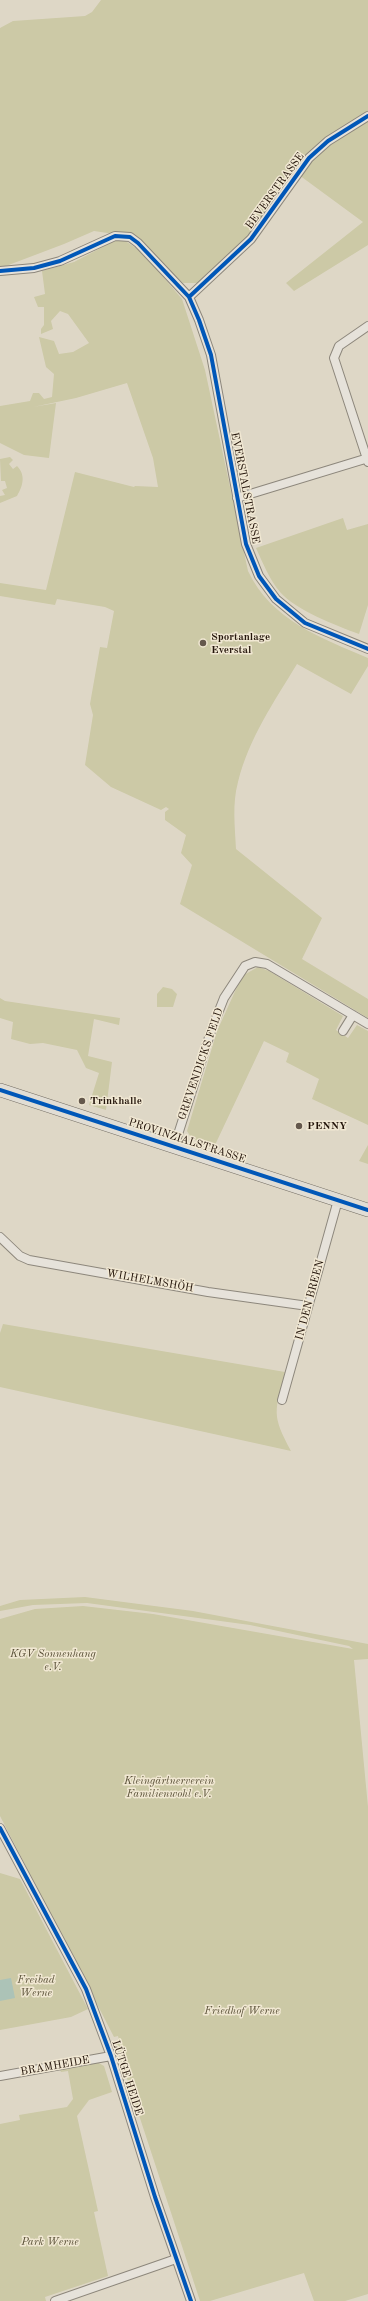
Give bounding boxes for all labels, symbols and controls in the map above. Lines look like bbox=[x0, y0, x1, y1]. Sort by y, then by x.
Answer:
street label: BEVERSTRASSE bbox=[243, 150, 307, 232]
street label: EVERSTALSTRASSE bbox=[228, 431, 262, 545]
place label: Sportanlage Everstal bbox=[211, 630, 270, 656]
marker: Sportanlage Everstal bbox=[198, 638, 208, 648]
street label: GREVENDICKS FELD bbox=[176, 1006, 226, 1122]
place label: Trinkhalle bbox=[90, 1094, 142, 1108]
marker: Trinkhalle bbox=[77, 1096, 87, 1106]
street label: PROVINZIALSTRASSE bbox=[127, 1116, 247, 1166]
place label: PENNY bbox=[307, 1119, 347, 1133]
marker: PENNY bbox=[294, 1121, 304, 1131]
street label: IN DEN BREEN bbox=[293, 1258, 327, 1342]
street label: WILHELMSHÖH bbox=[105, 1267, 195, 1295]
park label: KGV Sonnenhang e.V. bbox=[10, 1647, 96, 1673]
park label: Kleingärtnerverein Familienwohl e.V. bbox=[124, 1774, 214, 1800]
park label: Freibad Werne bbox=[17, 1973, 55, 1999]
park label: Friedhof Werne bbox=[204, 2004, 280, 2018]
street label: LÜTGE HEIDE bbox=[109, 2039, 145, 2117]
street label: BRAMHEIDE bbox=[19, 2053, 91, 2079]
park label: Park Werne bbox=[21, 2235, 79, 2249]

